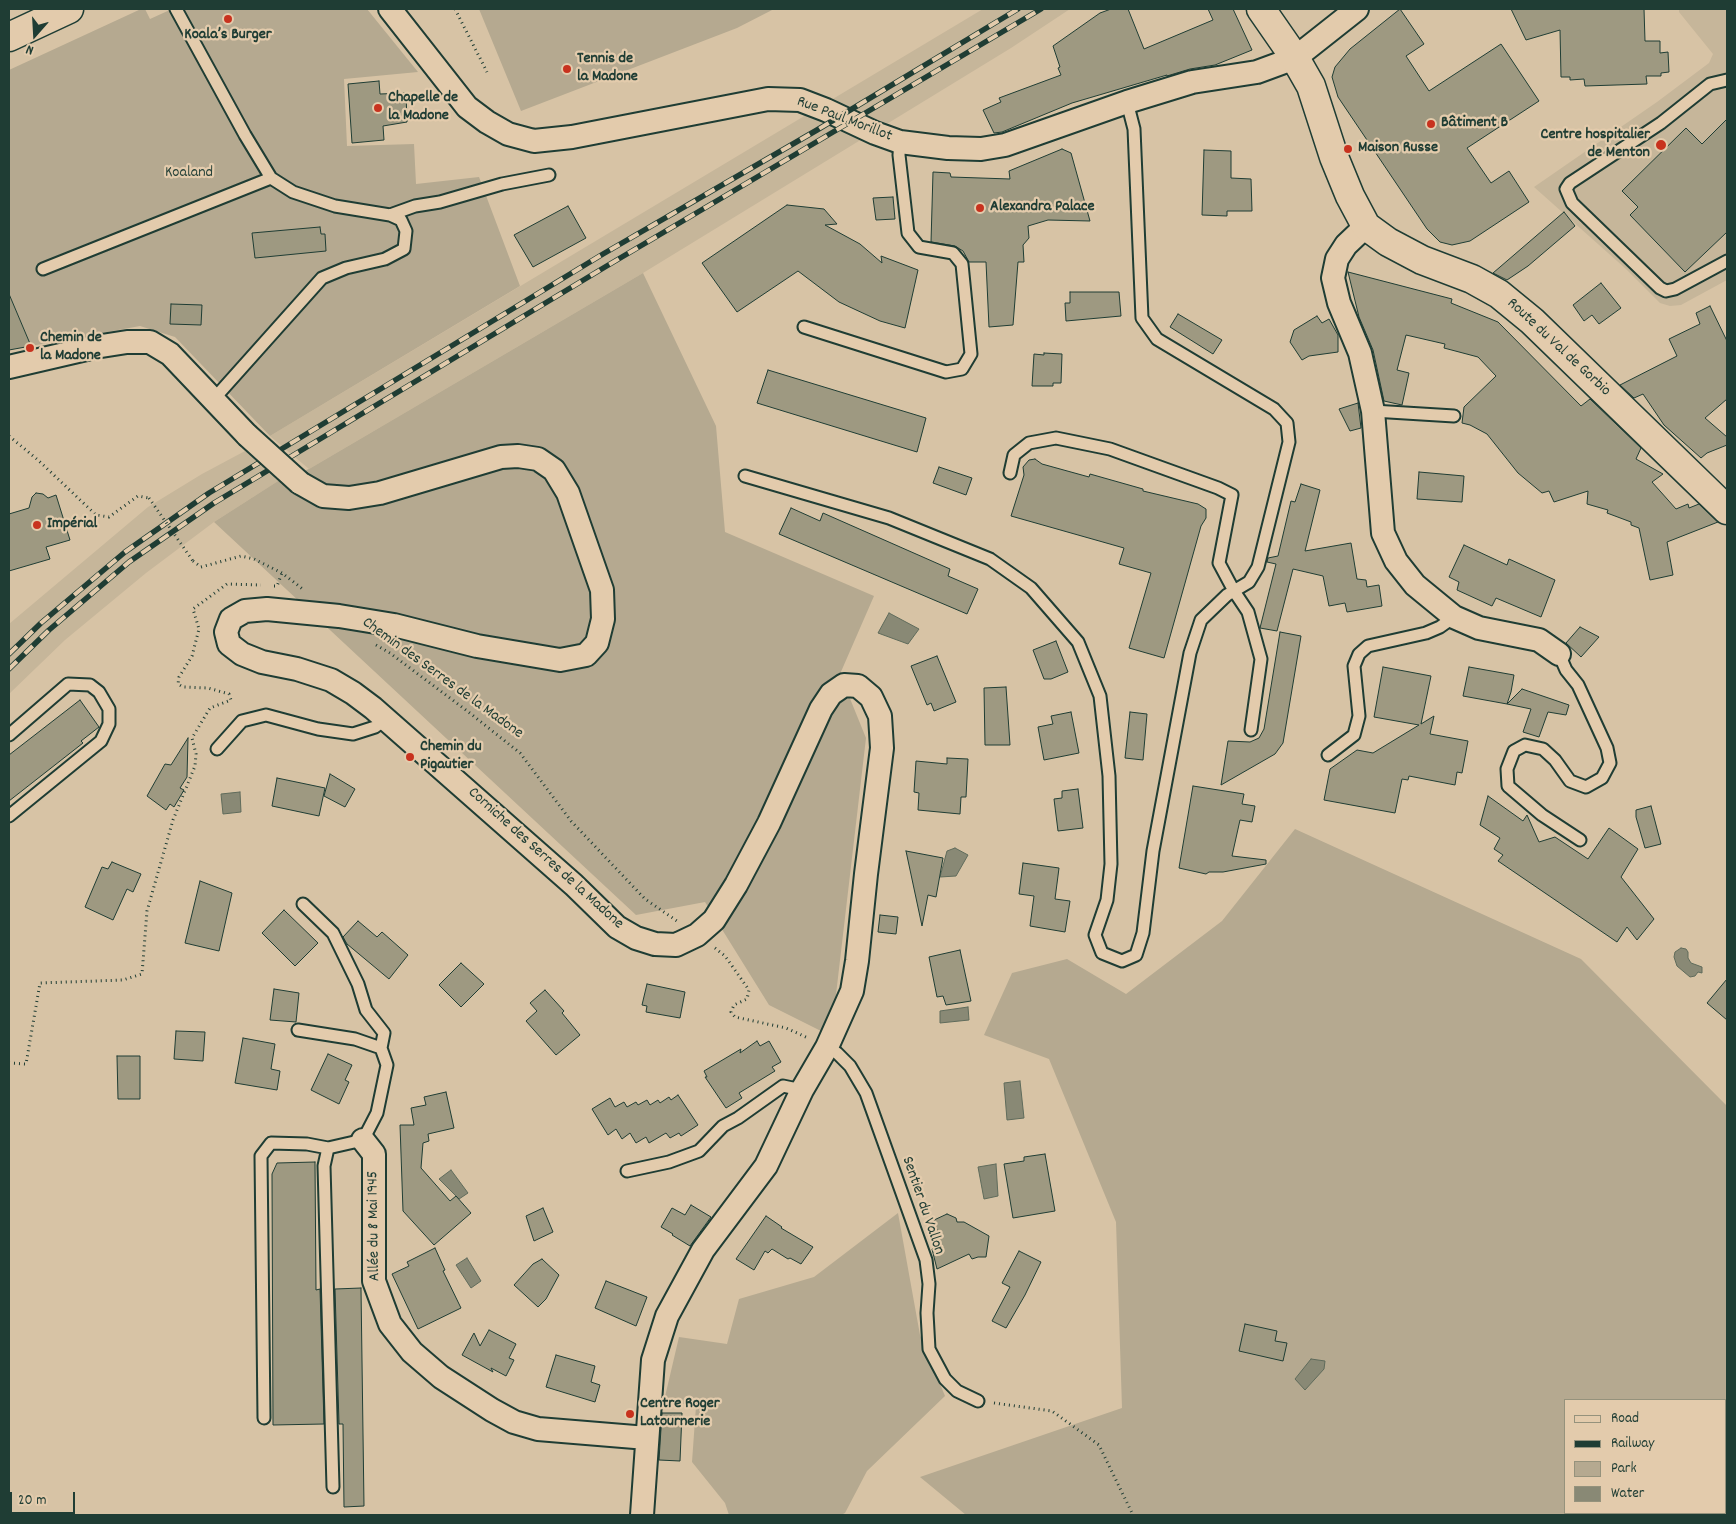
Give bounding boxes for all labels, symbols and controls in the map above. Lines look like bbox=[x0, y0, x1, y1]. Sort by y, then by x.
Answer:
north arrow bbox=[10, 10, 60, 60]
marker: Koala’s Burger bbox=[222, 13, 234, 25]
place label: Koala’s Burger bbox=[184, 26, 272, 46]
text: N bbox=[24, 39, 37, 60]
place label: Tennis de la Madone bbox=[577, 50, 638, 88]
marker: Tennis de la Madone bbox=[561, 63, 573, 75]
place label: Chapelle de la Madone bbox=[388, 89, 458, 127]
street label: Rue Paul Morillot bbox=[794, 93, 894, 147]
marker: Chapelle de la Madone bbox=[372, 102, 384, 114]
place label: Bâtiment B bbox=[1441, 114, 1508, 134]
marker: Bâtiment B bbox=[1425, 118, 1437, 130]
place label: Centre hospitalier de Menton bbox=[1541, 126, 1650, 164]
marker: Centre hospitalier de Menton bbox=[1654, 138, 1668, 152]
place label: Maison Russe bbox=[1358, 139, 1438, 159]
marker: Maison Russe bbox=[1342, 143, 1354, 155]
park label: Koaland bbox=[165, 164, 213, 184]
place label: Alexandra Palace bbox=[990, 198, 1095, 218]
marker: Alexandra Palace bbox=[974, 202, 986, 214]
street label: Route du Val de Gorbio bbox=[1502, 295, 1614, 401]
place label: Chemin de la Madone bbox=[40, 329, 102, 367]
marker: Chemin de la Madone bbox=[24, 342, 36, 354]
place label: Impérial bbox=[47, 515, 97, 535]
marker: Impérial bbox=[31, 519, 43, 531]
street label: Chemin des Serres de la Madone bbox=[358, 614, 526, 744]
place label: Chemin du Pigautier bbox=[420, 738, 482, 776]
marker: Chemin du Pigautier bbox=[404, 751, 416, 763]
street label: Corniche des Serres de la Madone bbox=[463, 784, 627, 934]
street label: Sentier du Vallon bbox=[896, 1154, 948, 1258]
street label: Allée du 8 Mai 1945 bbox=[364, 1171, 386, 1281]
place label: Centre Roger Latournerie bbox=[640, 1395, 720, 1433]
legend bbox=[1564, 1399, 1726, 1514]
marker: Centre Roger Latournerie bbox=[624, 1408, 636, 1420]
text: Road bbox=[1611, 1408, 1639, 1430]
text: Railway bbox=[1611, 1433, 1654, 1455]
text: Park bbox=[1611, 1458, 1637, 1480]
scale bar bbox=[12, 1482, 78, 1514]
text: Water bbox=[1611, 1483, 1644, 1505]
text: 20 m bbox=[18, 1490, 46, 1512]

